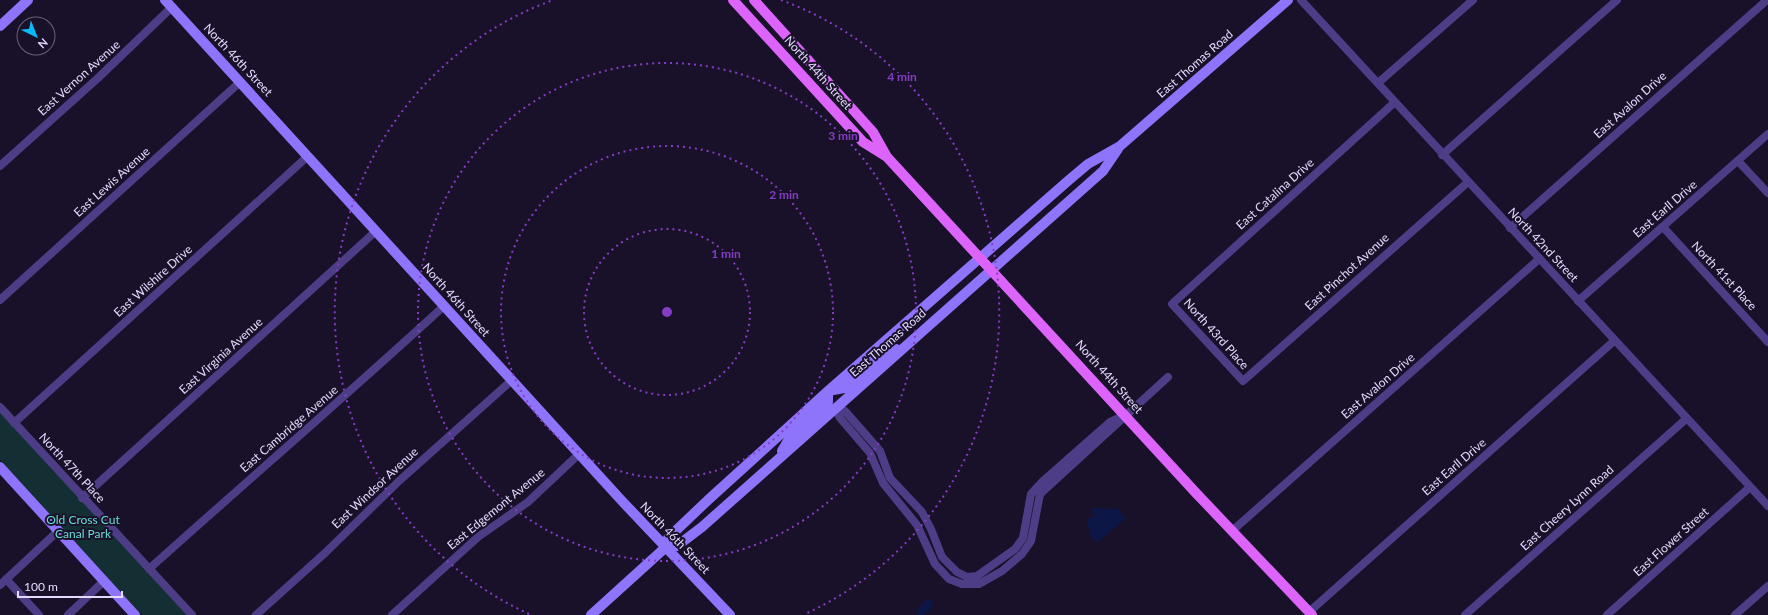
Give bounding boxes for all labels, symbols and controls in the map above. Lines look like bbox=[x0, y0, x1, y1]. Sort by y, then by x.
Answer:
north arrow bbox=[16, 16, 56, 56]
street label: North 46th Street bbox=[201, 20, 276, 100]
street label: East Thomas Road bbox=[1153, 26, 1236, 101]
street label: North 44th Street bbox=[781, 33, 856, 113]
text: N bbox=[36, 36, 51, 51]
street label: East Vernon Avenue bbox=[34, 37, 123, 118]
street label: East Avalon Drive bbox=[1590, 68, 1669, 141]
text: 4 min bbox=[887, 69, 917, 84]
text: 3 min bbox=[828, 128, 858, 143]
street label: East Lewis Avenue bbox=[70, 144, 153, 220]
street label: East Catalina Drive bbox=[1233, 155, 1317, 233]
street label: East Earll Drive bbox=[1630, 177, 1700, 241]
text: 2 min bbox=[769, 187, 799, 202]
street label: North 42nd Street bbox=[1505, 204, 1582, 285]
street label: East Pinchot Avenue bbox=[1302, 230, 1392, 313]
street label: North 41st Place bbox=[1689, 238, 1760, 313]
street label: East Wilshire Drive bbox=[110, 242, 195, 320]
text: 1 min bbox=[711, 246, 741, 261]
street label: North 46th Street bbox=[419, 260, 494, 340]
street label: North 43rd Place bbox=[1181, 295, 1252, 372]
centre of rings bbox=[660, 305, 674, 319]
street label: East Thomas Road bbox=[846, 305, 929, 380]
street label: East Virginia Avenue bbox=[176, 314, 266, 397]
street label: North 44th Street bbox=[1072, 337, 1147, 417]
street label: East Avalon Drive bbox=[1338, 350, 1418, 422]
street label: East Cambridge Avenue bbox=[237, 382, 341, 475]
street label: North 47th Place bbox=[36, 430, 109, 506]
street label: East Earll Drive bbox=[1419, 435, 1489, 499]
street label: East Windsor Avenue bbox=[328, 444, 421, 531]
street label: East Cheery Lynn Road bbox=[1517, 462, 1616, 553]
street label: East Edgemont Avenue bbox=[444, 465, 548, 553]
street label: North 46th Street bbox=[637, 499, 714, 577]
street label: East Flower Street bbox=[1630, 503, 1712, 579]
park label: Old Cross Cut Canal Park bbox=[46, 512, 120, 541]
scale bar bbox=[18, 573, 122, 599]
text: 100 m bbox=[24, 579, 58, 594]

